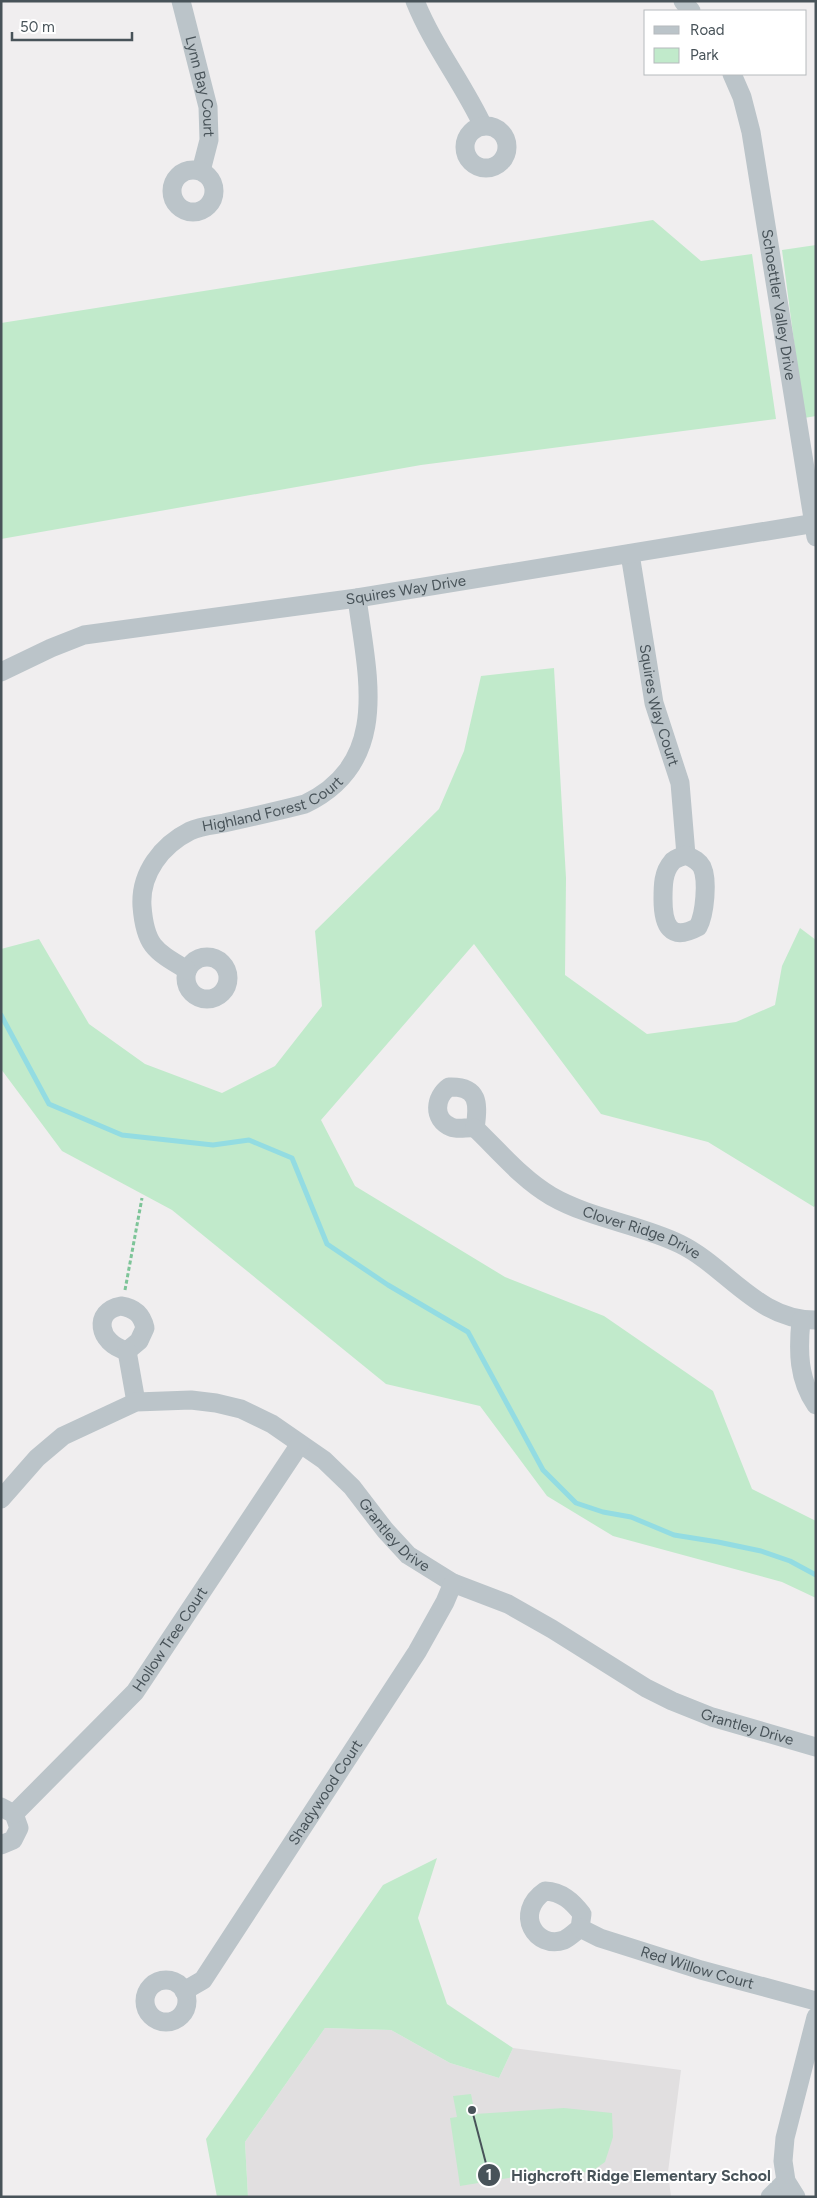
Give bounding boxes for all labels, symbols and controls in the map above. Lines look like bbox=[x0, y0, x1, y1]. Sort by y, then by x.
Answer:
scale bar bbox=[12, 10, 132, 42]
legend bbox=[644, 10, 807, 75]
text: 50 m bbox=[20, 18, 55, 36]
text: Road bbox=[690, 21, 725, 39]
street label: Lynn Bay Court bbox=[181, 34, 218, 138]
text: Park bbox=[690, 46, 719, 64]
street label: Schoettler Valley Drive bbox=[758, 228, 800, 381]
street label: Squires Way Drive bbox=[345, 571, 467, 608]
street label: Squires Way Court bbox=[636, 643, 683, 769]
street label: Highland Forest Court bbox=[200, 772, 347, 836]
street label: Clover Ridge Drive bbox=[580, 1202, 704, 1263]
street label: Grantley Drive bbox=[355, 1495, 433, 1575]
street label: Hollow Tree Court bbox=[129, 1583, 211, 1695]
street label: Grantley Drive bbox=[698, 1704, 796, 1749]
street label: Shadywood Court bbox=[285, 1736, 367, 1848]
street label: Red Willow Court bbox=[638, 1942, 756, 1993]
callout: Highcroft Ridge Elementary School bbox=[476, 2160, 781, 2191]
text: 1 bbox=[486, 2166, 492, 2184]
text: Highcroft Ridge Elementary School bbox=[511, 2166, 771, 2185]

